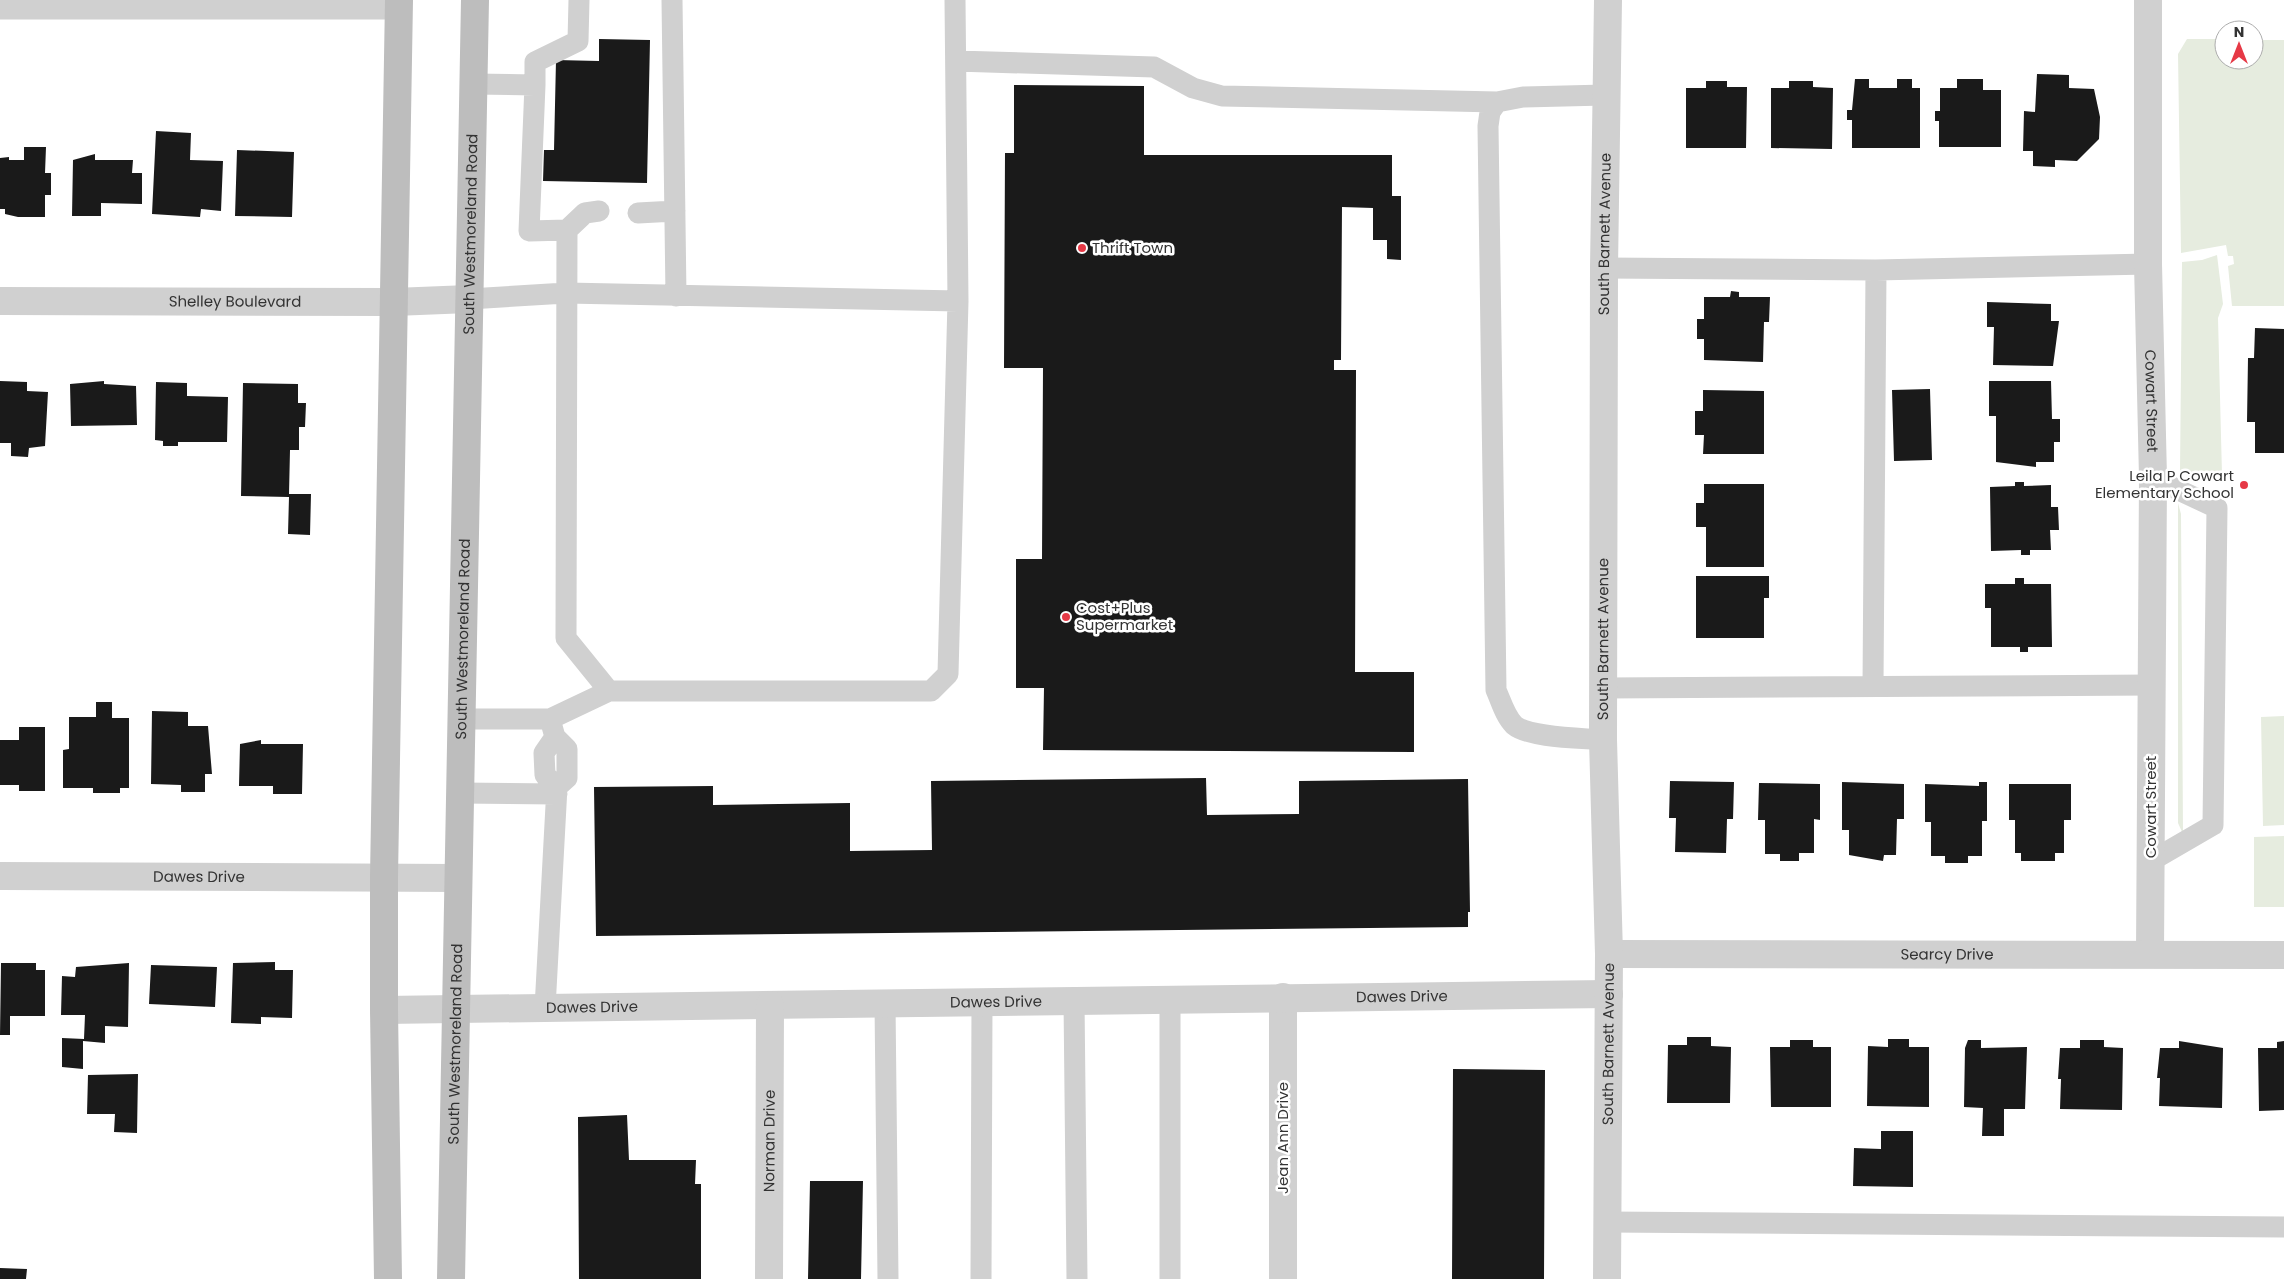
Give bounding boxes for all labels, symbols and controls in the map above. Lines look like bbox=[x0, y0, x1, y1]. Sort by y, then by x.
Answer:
north arrow bbox=[2214, 20, 2264, 70]
text: N bbox=[2234, 22, 2244, 42]
street label: South Westmoreland Road bbox=[458, 133, 482, 335]
street label: South Barnett Avenue bbox=[1593, 153, 1616, 315]
place label: Thrift Town bbox=[1092, 237, 1173, 258]
marker: Thrift Town bbox=[1076, 242, 1088, 254]
street label: Shelley Boulevard bbox=[169, 290, 301, 312]
street label: Cowart Street bbox=[2140, 349, 2163, 453]
place label: Leila P Cowart Elementary School bbox=[2095, 465, 2234, 503]
marker: Leila P Cowart Elementary School bbox=[2238, 479, 2250, 491]
street label: South Westmoreland Road bbox=[450, 538, 475, 740]
street label: South Barnett Avenue bbox=[1592, 558, 1613, 720]
place label: Cost+Plus Supermarket bbox=[1076, 597, 1173, 635]
marker: Cost+Plus Supermarket bbox=[1060, 611, 1072, 623]
street label: Cowart Street bbox=[2140, 756, 2161, 858]
street label: Dawes Drive bbox=[153, 866, 245, 887]
street label: South Westmoreland Road bbox=[443, 943, 467, 1145]
street label: Searcy Drive bbox=[1900, 943, 1994, 965]
street label: South Barnett Avenue bbox=[1597, 963, 1619, 1125]
street label: Dawes Drive bbox=[1356, 985, 1448, 1007]
street label: Dawes Drive bbox=[950, 990, 1042, 1013]
street label: Dawes Drive bbox=[546, 996, 638, 1018]
street label: Jean Ann Drive bbox=[1272, 1082, 1293, 1194]
street label: Norman Drive bbox=[758, 1090, 780, 1192]

